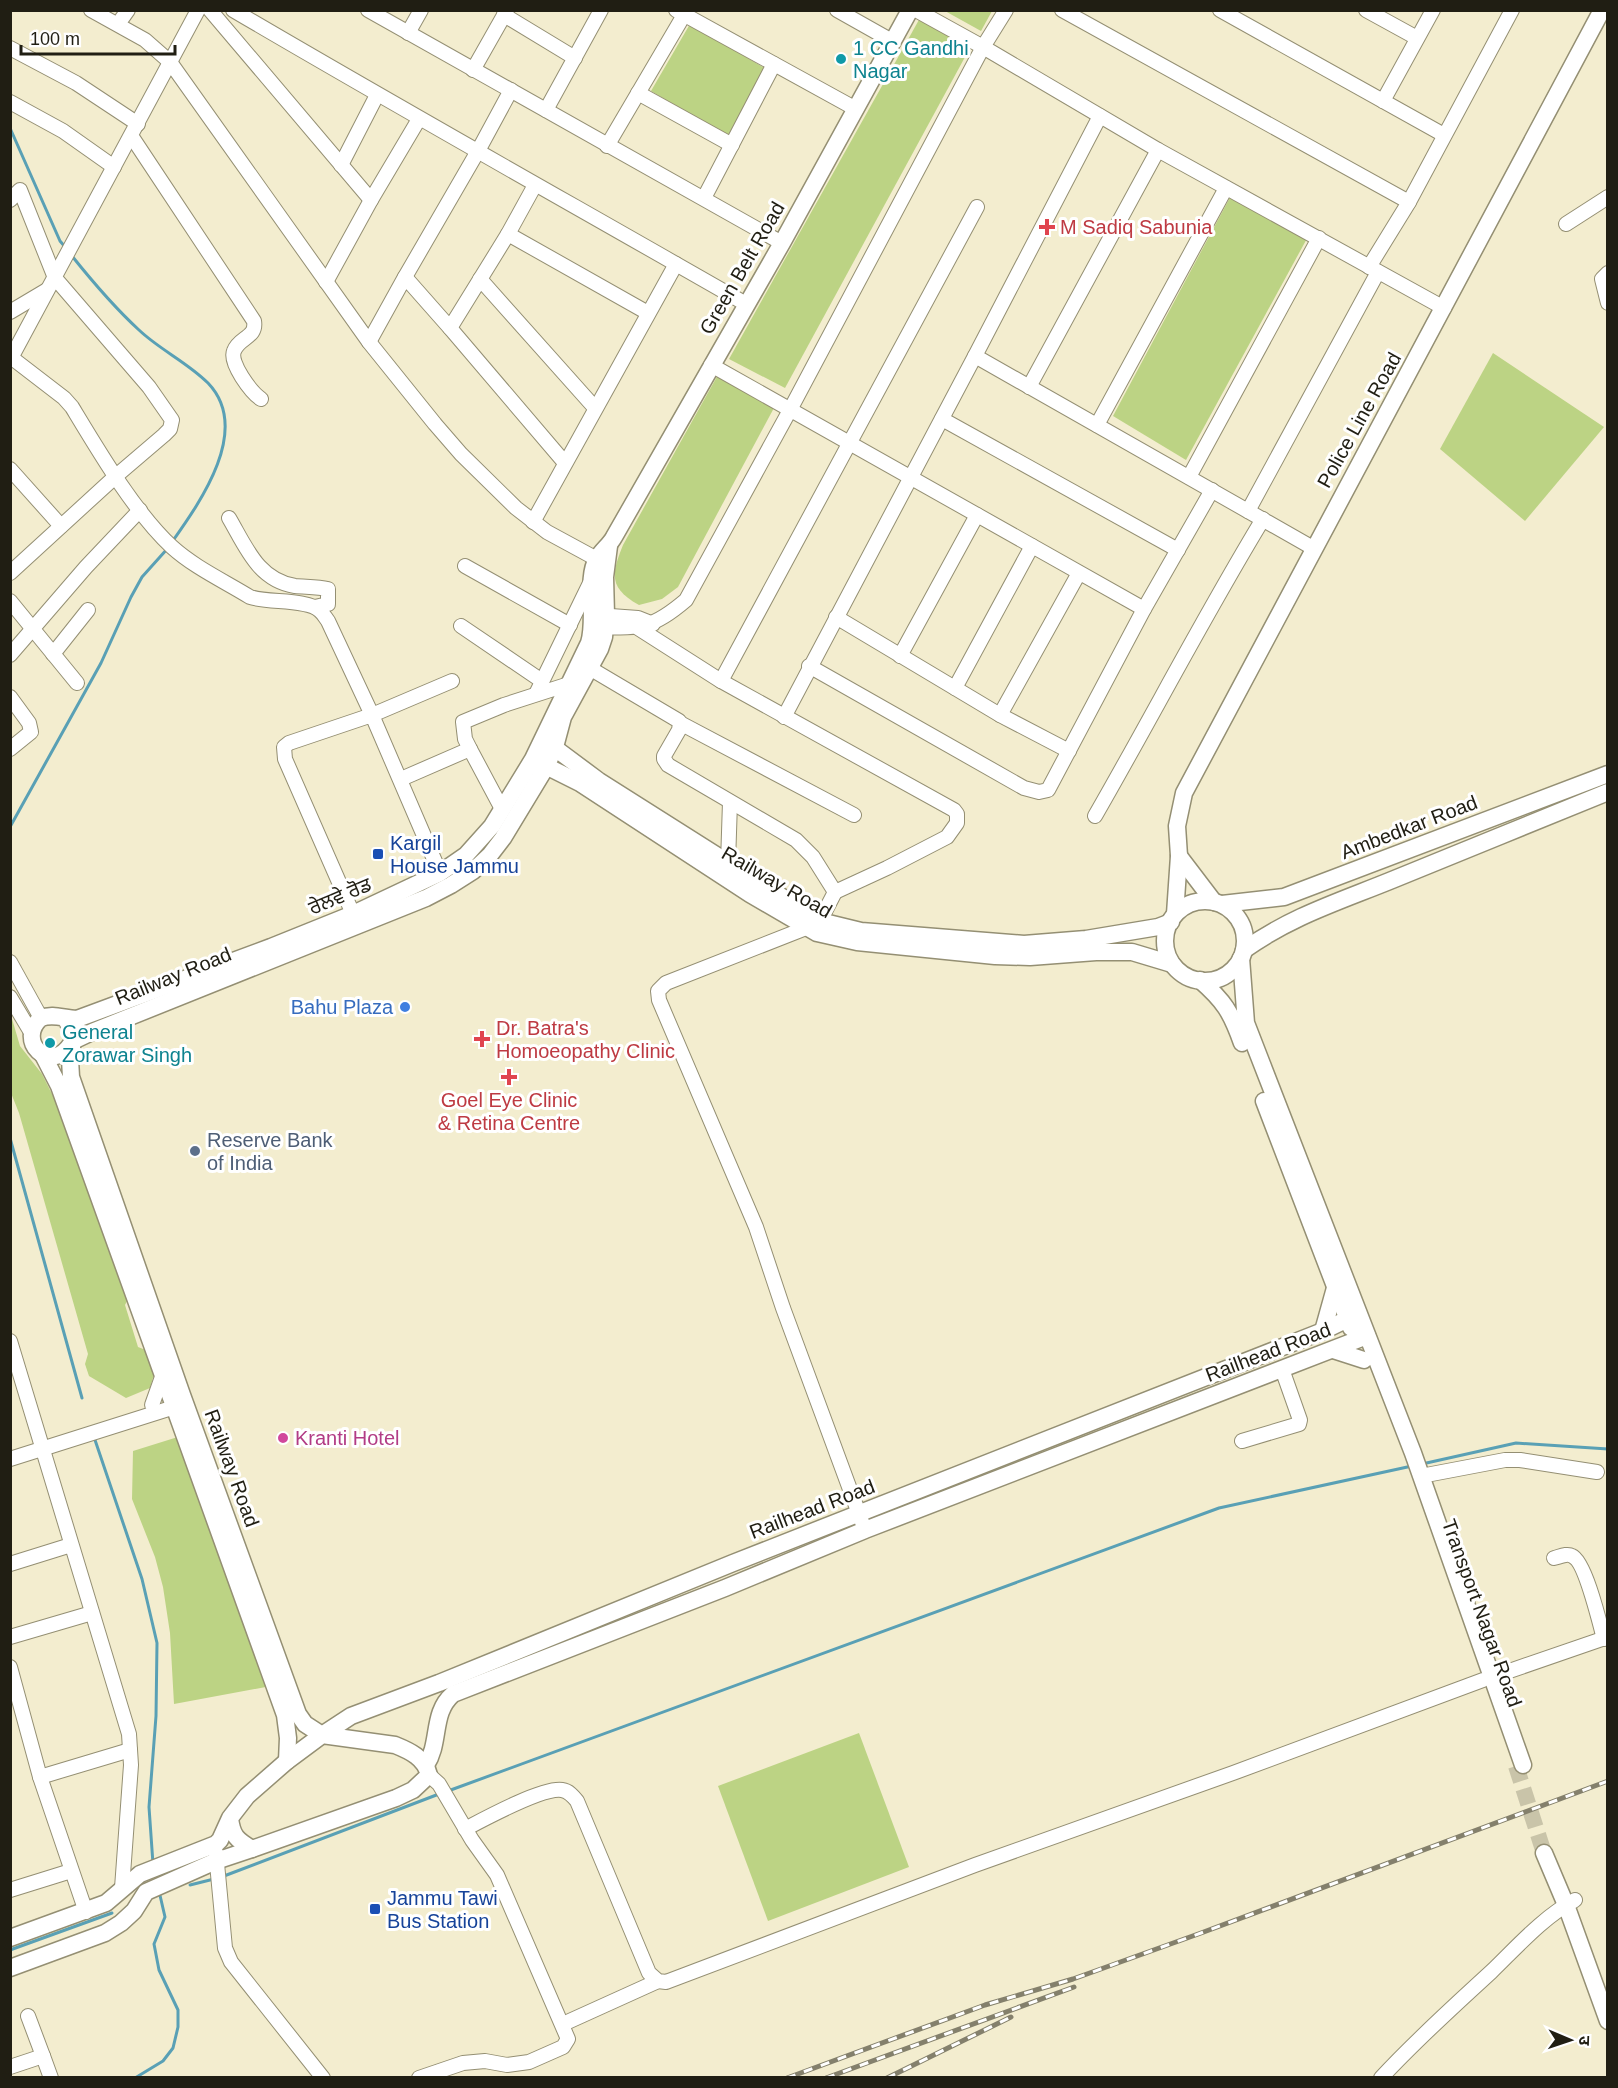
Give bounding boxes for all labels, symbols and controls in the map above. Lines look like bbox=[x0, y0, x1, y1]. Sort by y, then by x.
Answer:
scale bar bbox=[21, 18, 176, 56]
text: 100 m bbox=[30, 29, 80, 49]
place label: 1 CC Gandhi Nagar bbox=[853, 37, 969, 82]
marker: 1 CC Gandhi Nagar bbox=[834, 52, 848, 66]
street label: Green Belt Road bbox=[695, 198, 789, 338]
place label: M Sadiq Sabunia bbox=[1060, 216, 1213, 238]
marker: M Sadiq Sabunia bbox=[1038, 218, 1056, 236]
street label: Police Line Road bbox=[1313, 349, 1405, 491]
street label: Ambedkar Road bbox=[1338, 791, 1480, 863]
place label: Kargil House Jammu bbox=[390, 832, 519, 877]
street label: Railway Road bbox=[718, 842, 836, 922]
marker: Kargil House Jammu bbox=[371, 847, 385, 861]
street label: ਰੇਲਵੇ ਰੋਡ bbox=[304, 872, 375, 919]
street label: Railway Road bbox=[112, 943, 234, 1009]
place label: Bahu Plaza bbox=[291, 996, 394, 1018]
marker: Bahu Plaza bbox=[398, 1000, 412, 1014]
place label: Dr. Batra's Homoeopathy Clinic bbox=[496, 1017, 675, 1062]
place label: General Zorawar Singh bbox=[62, 1021, 192, 1066]
marker: Dr. Batra's Homoeopathy Clinic bbox=[473, 1030, 491, 1048]
marker: General Zorawar Singh bbox=[43, 1036, 57, 1050]
marker: Goel Eye Clinic & Retina Centre bbox=[500, 1068, 518, 1086]
place label: Goel Eye Clinic & Retina Centre bbox=[438, 1089, 580, 1134]
place label: Reserve Bank of India bbox=[207, 1129, 334, 1174]
marker: Reserve Bank of India bbox=[188, 1144, 202, 1158]
street label: Railhead Road bbox=[1202, 1318, 1334, 1386]
street label: Railway Road bbox=[201, 1406, 263, 1530]
place label: Kranti Hotel bbox=[295, 1427, 400, 1449]
marker: Kranti Hotel bbox=[276, 1431, 290, 1445]
street label: Railhead Road bbox=[746, 1475, 878, 1543]
street label: Transport Nagar Road bbox=[1438, 1516, 1526, 1710]
place label: Jammu Tawi Bus Station bbox=[387, 1887, 498, 1932]
marker: Jammu Tawi Bus Station bbox=[368, 1902, 382, 1916]
north arrow bbox=[1540, 2010, 1600, 2070]
text: उ bbox=[1576, 2036, 1593, 2046]

